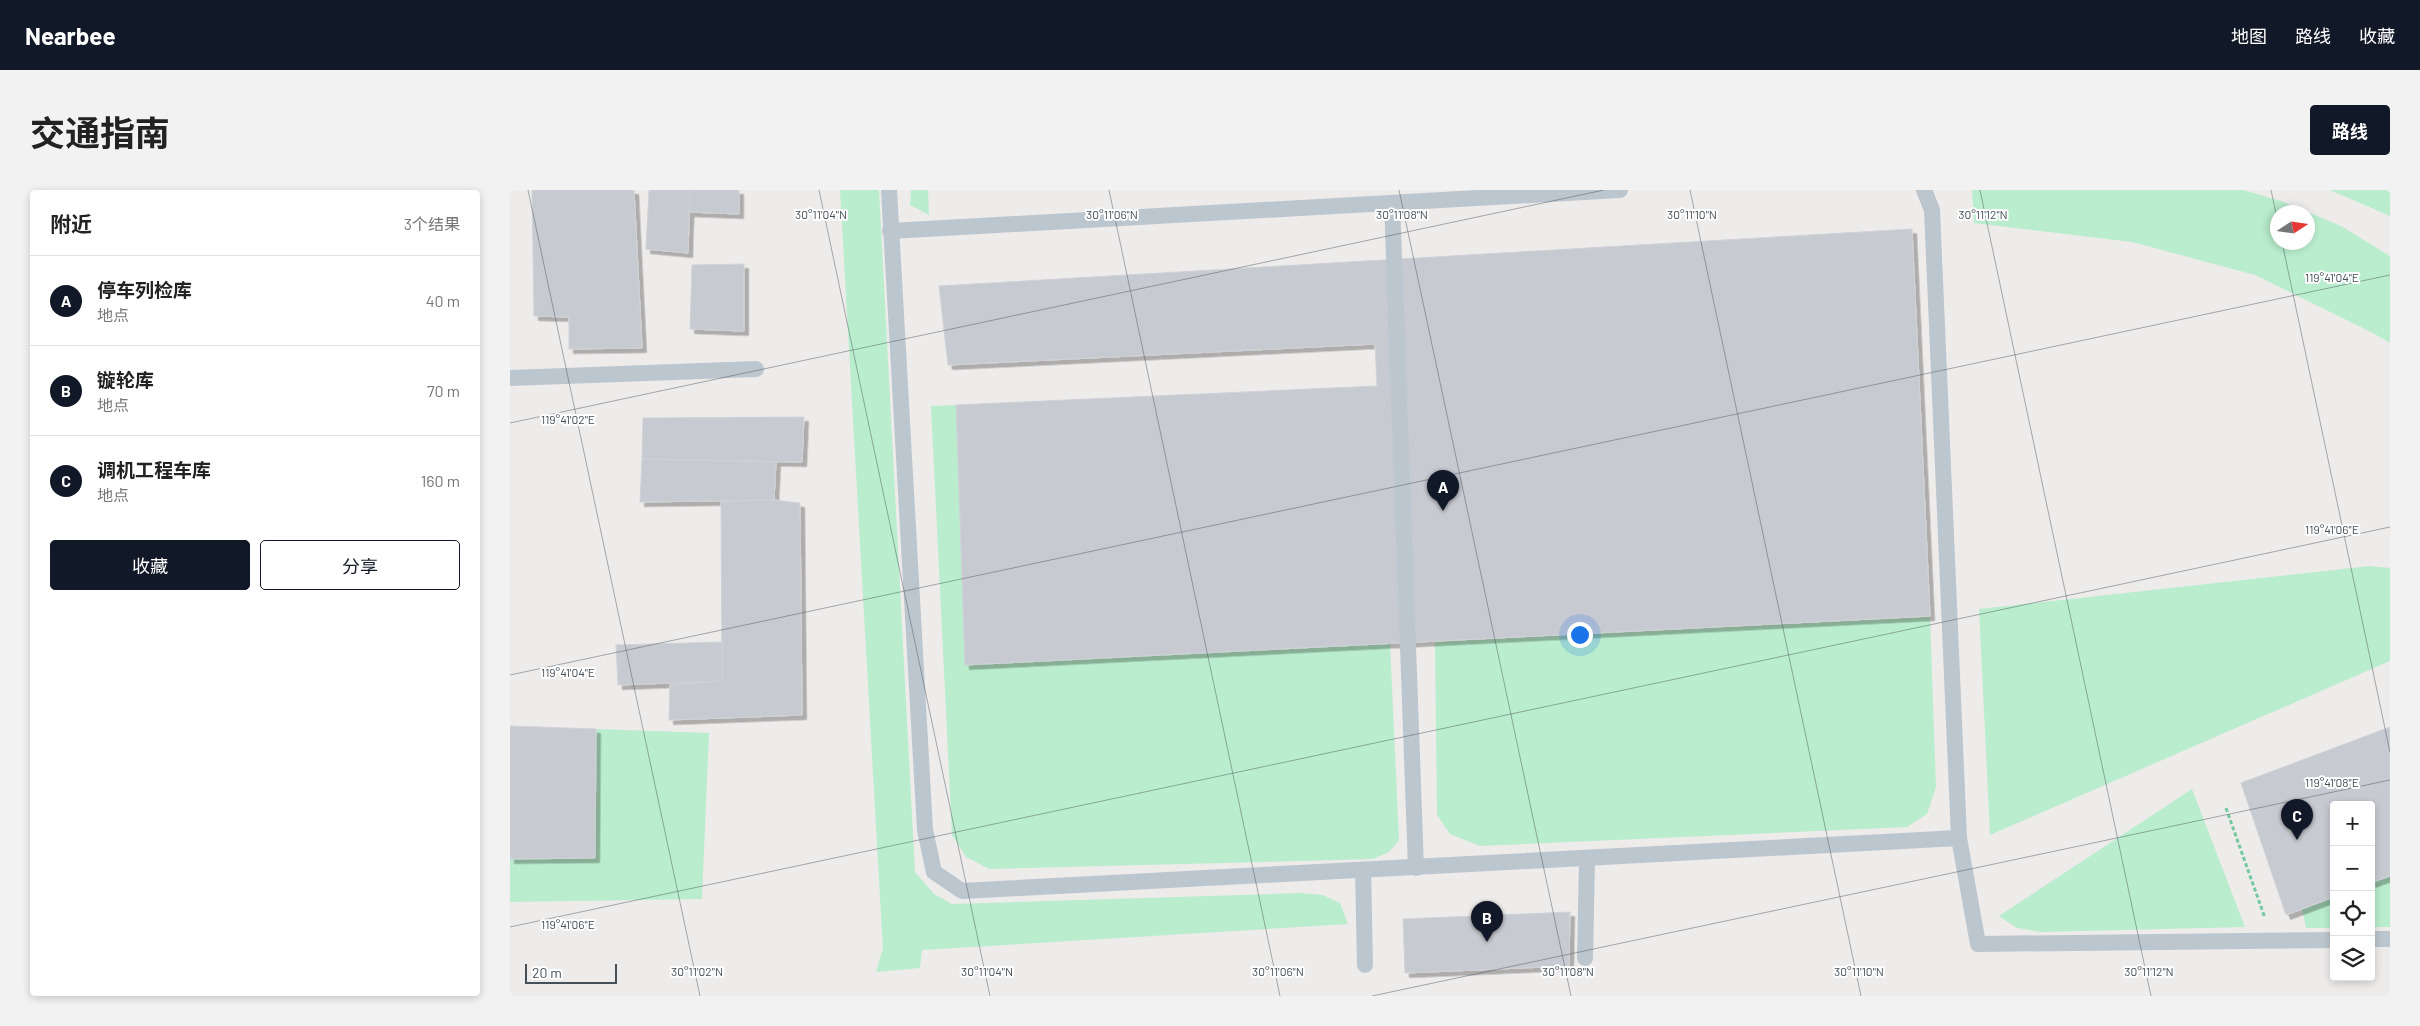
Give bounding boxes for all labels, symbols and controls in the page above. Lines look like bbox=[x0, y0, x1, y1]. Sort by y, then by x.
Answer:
text: Nearbee bbox=[25, 21, 116, 50]
text: 地图 bbox=[2231, 25, 2267, 47]
text: 路线 bbox=[2295, 25, 2331, 47]
text: 收藏 bbox=[2359, 25, 2395, 47]
button: 路线 bbox=[2310, 105, 2390, 155]
text: 交通指南 bbox=[30, 111, 170, 153]
north arrow bbox=[2270, 205, 2315, 250]
text: 30°11'04"N bbox=[795, 207, 847, 221]
text: 30°11'06"N bbox=[1086, 207, 1138, 221]
text: 30°11'08"N bbox=[1376, 207, 1428, 221]
text: 30°11'10"N bbox=[1667, 207, 1717, 221]
text: 30°11'12"N bbox=[1958, 207, 2008, 221]
text: 附近 bbox=[50, 211, 92, 236]
text: 3个结果 bbox=[404, 214, 460, 233]
text: 119°41'04"E bbox=[2305, 270, 2359, 284]
text: 停车列检库 bbox=[97, 278, 192, 301]
text: A bbox=[61, 291, 71, 310]
text: 40 m bbox=[426, 291, 460, 310]
text: 地点 bbox=[97, 305, 129, 324]
text: 镟轮库 bbox=[97, 368, 154, 391]
text: B bbox=[61, 381, 71, 400]
text: 70 m bbox=[427, 381, 460, 400]
text: 地点 bbox=[97, 395, 129, 414]
text: 119°41'02"E bbox=[541, 412, 595, 426]
text: 调机工程车库 bbox=[97, 458, 211, 481]
pin: A bbox=[1427, 470, 1459, 511]
text: C bbox=[61, 471, 71, 490]
text: 160 m bbox=[421, 471, 460, 490]
text: 地点 bbox=[97, 485, 129, 504]
text: 119°41'06"E bbox=[2305, 522, 2359, 536]
button: 收藏 bbox=[50, 540, 250, 590]
button: 分享 bbox=[260, 540, 460, 590]
your location bbox=[1567, 622, 1593, 648]
text: 119°41'04"E bbox=[541, 665, 595, 679]
text: 119°41'08"E bbox=[2305, 775, 2359, 789]
pin: C bbox=[2281, 799, 2313, 840]
map controls bbox=[2330, 801, 2375, 981]
button: + bbox=[2330, 801, 2375, 846]
button: − bbox=[2330, 846, 2375, 891]
button: locate bbox=[2330, 891, 2375, 936]
pin: B bbox=[1471, 901, 1503, 942]
text: 119°41'06"E bbox=[541, 917, 595, 931]
button: layers bbox=[2330, 936, 2375, 981]
scale bar bbox=[525, 961, 618, 984]
text: 20 m bbox=[532, 964, 562, 981]
text: 30°11'02"N bbox=[671, 964, 723, 978]
text: 30°11'04"N bbox=[961, 964, 1013, 978]
text: 30°11'06"N bbox=[1252, 964, 1304, 978]
text: 30°11'08"N bbox=[1542, 964, 1594, 978]
text: 30°11'10"N bbox=[1834, 964, 1884, 978]
text: 30°11'12"N bbox=[2124, 964, 2174, 978]

